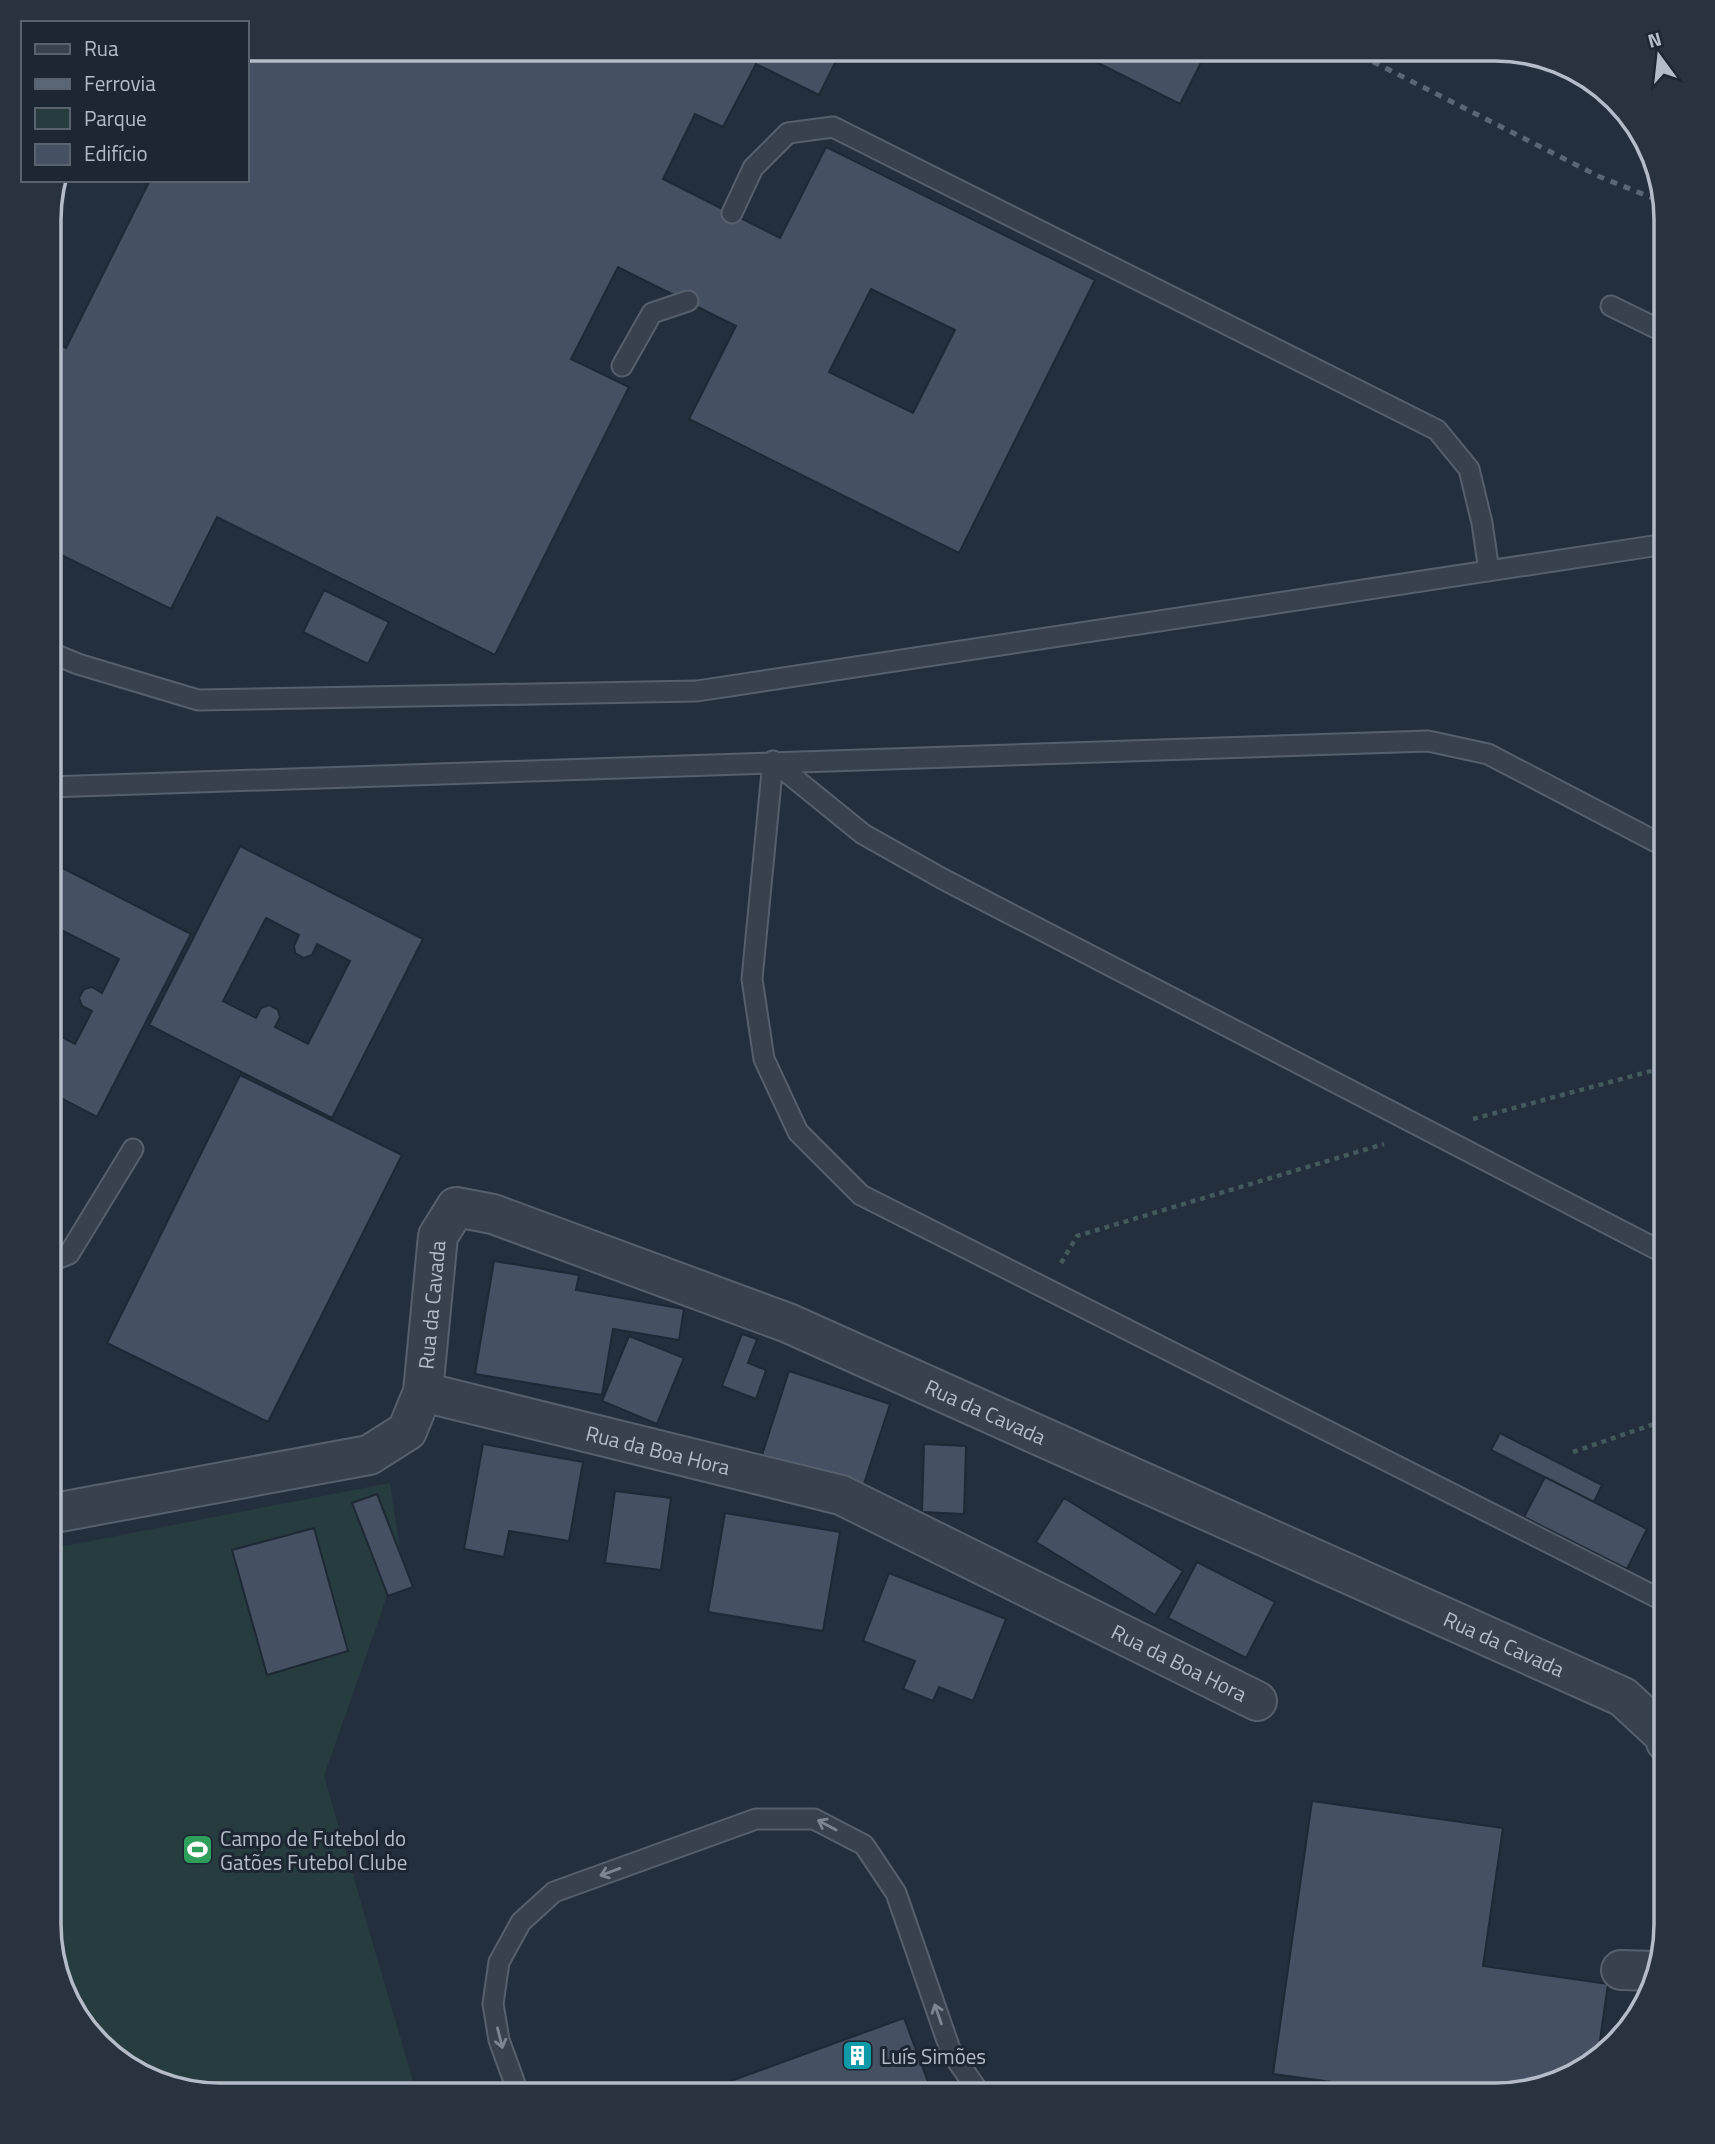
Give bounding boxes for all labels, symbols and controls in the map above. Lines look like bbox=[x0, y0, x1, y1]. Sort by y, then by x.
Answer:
legend bbox=[21, 21, 248, 182]
north arrow bbox=[1624, 21, 1694, 91]
text: N bbox=[1644, 23, 1665, 55]
text: Rua bbox=[84, 32, 119, 64]
text: Ferrovia bbox=[84, 67, 156, 99]
text: Parque bbox=[84, 102, 147, 134]
text: Edifício bbox=[84, 137, 148, 169]
street label: Rua da Cavada bbox=[409, 1238, 454, 1371]
street label: Rua da Cavada bbox=[920, 1370, 1052, 1453]
street label: Rua da Boa Hora bbox=[582, 1417, 734, 1483]
street label: Rua da Cavada bbox=[1438, 1603, 1570, 1685]
street label: Rua da Boa Hora bbox=[1106, 1615, 1253, 1710]
one-way arrow bbox=[817, 1818, 838, 1832]
place label: Campo de Futebol do Gatões Futebol Clube bbox=[220, 1822, 407, 1878]
sports icon: Campo de Futebol do Gatões Futebol Clube bbox=[180, 1833, 214, 1867]
one-way arrow bbox=[600, 1866, 622, 1879]
one-way arrow bbox=[931, 2003, 944, 2025]
one-way arrow bbox=[494, 2026, 507, 2049]
building icon: Luís Simões bbox=[841, 2039, 875, 2073]
place label: Luís Simões bbox=[881, 2040, 986, 2072]

